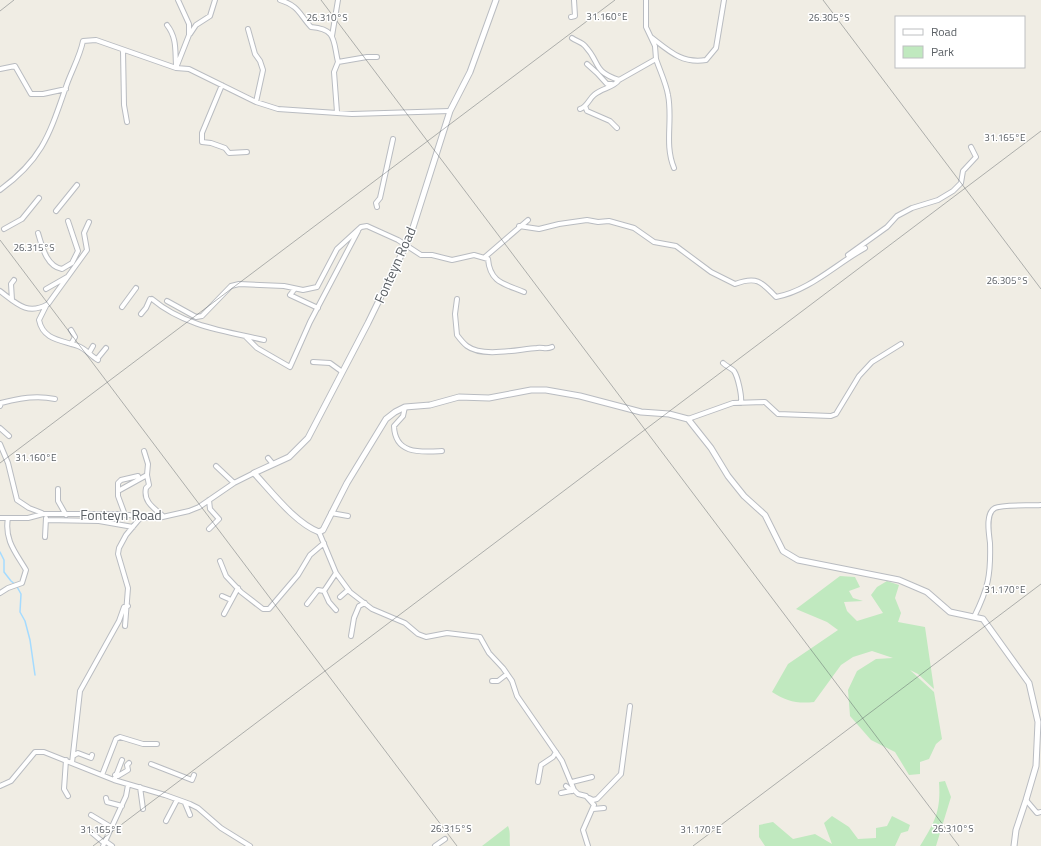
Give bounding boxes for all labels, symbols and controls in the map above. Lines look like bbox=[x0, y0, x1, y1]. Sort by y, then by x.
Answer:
text: 31.160°E bbox=[586, 9, 628, 24]
text: 26.310°S bbox=[306, 10, 348, 25]
text: 26.305°S bbox=[808, 10, 850, 25]
legend bbox=[895, 16, 1025, 68]
text: Road bbox=[931, 22, 957, 41]
text: Park bbox=[931, 42, 954, 61]
text: 31.165°E bbox=[984, 130, 1026, 145]
street label: Fonteyn Road bbox=[368, 223, 421, 306]
text: 26.315°S bbox=[13, 240, 55, 255]
text: 26.305°S bbox=[986, 273, 1028, 288]
text: 31.160°E bbox=[15, 450, 57, 465]
street label: Fonteyn Road bbox=[80, 504, 162, 525]
text: 31.170°E bbox=[984, 582, 1026, 597]
text: 26.315°S bbox=[430, 821, 472, 836]
text: 26.310°S bbox=[932, 821, 974, 836]
text: 31.165°E bbox=[80, 822, 122, 837]
text: 31.170°E bbox=[680, 822, 722, 837]

